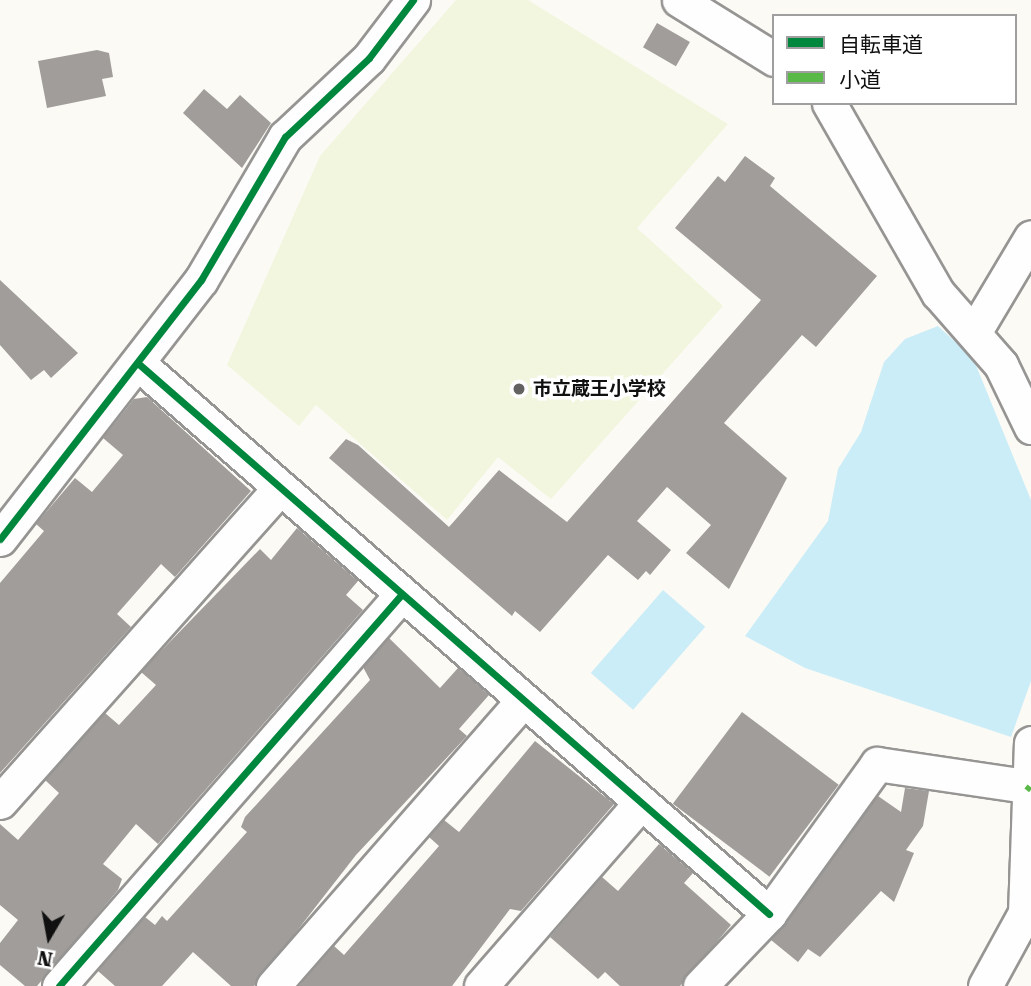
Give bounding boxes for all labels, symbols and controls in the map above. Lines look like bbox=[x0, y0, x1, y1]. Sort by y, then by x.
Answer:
legend bbox=[772, 14, 1017, 105]
text: 自転車道 bbox=[839, 33, 923, 57]
text: 小道 bbox=[839, 68, 881, 92]
place label: 市立蔵王小学校 bbox=[533, 378, 666, 400]
marker: 市立蔵王小学校 bbox=[511, 381, 527, 397]
north arrow bbox=[14, 902, 84, 972]
text: N bbox=[36, 946, 54, 971]

